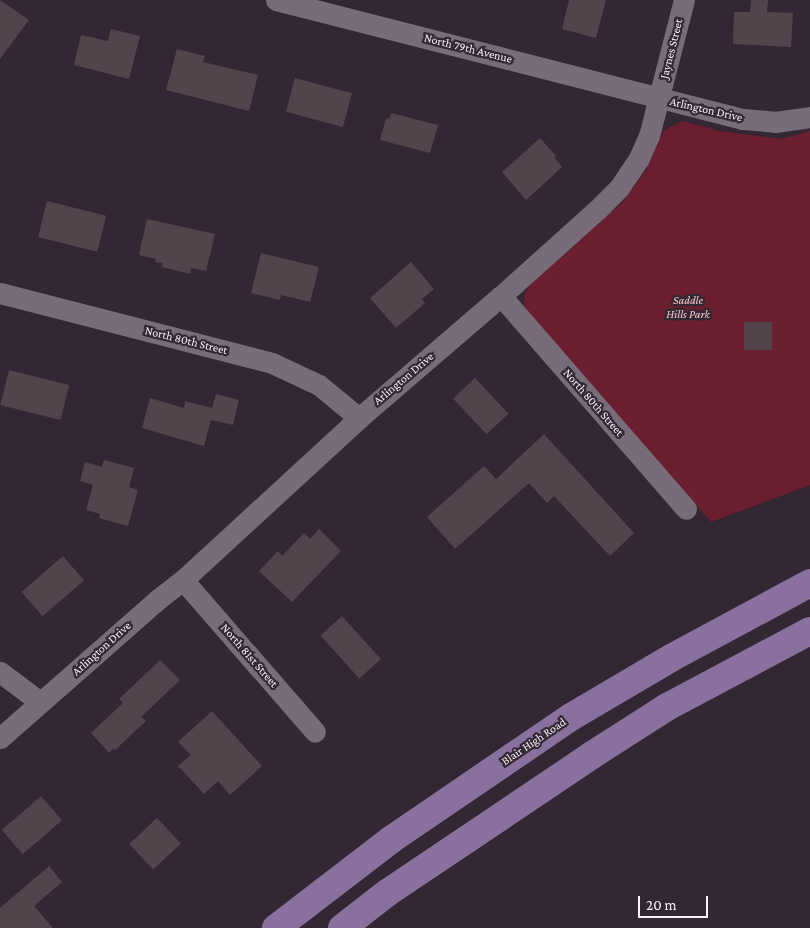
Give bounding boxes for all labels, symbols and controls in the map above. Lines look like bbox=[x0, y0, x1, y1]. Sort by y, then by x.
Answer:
street label: Jaynes Street bbox=[658, 17, 686, 81]
street label: North 79th Avenue bbox=[422, 31, 514, 67]
street label: Arlington Drive bbox=[668, 95, 744, 125]
park label: Saddle Hills Park bbox=[666, 294, 710, 322]
street label: North 80th Street bbox=[143, 324, 229, 358]
street label: Arlington Drive bbox=[371, 350, 437, 408]
street label: North 80th Street bbox=[560, 366, 626, 440]
street label: Arlington Drive bbox=[70, 619, 134, 679]
street label: North 81st Street bbox=[217, 621, 281, 691]
street label: Blair High Road bbox=[499, 715, 569, 769]
scale bar bbox=[640, 886, 710, 918]
text: 20 m bbox=[646, 897, 677, 913]

